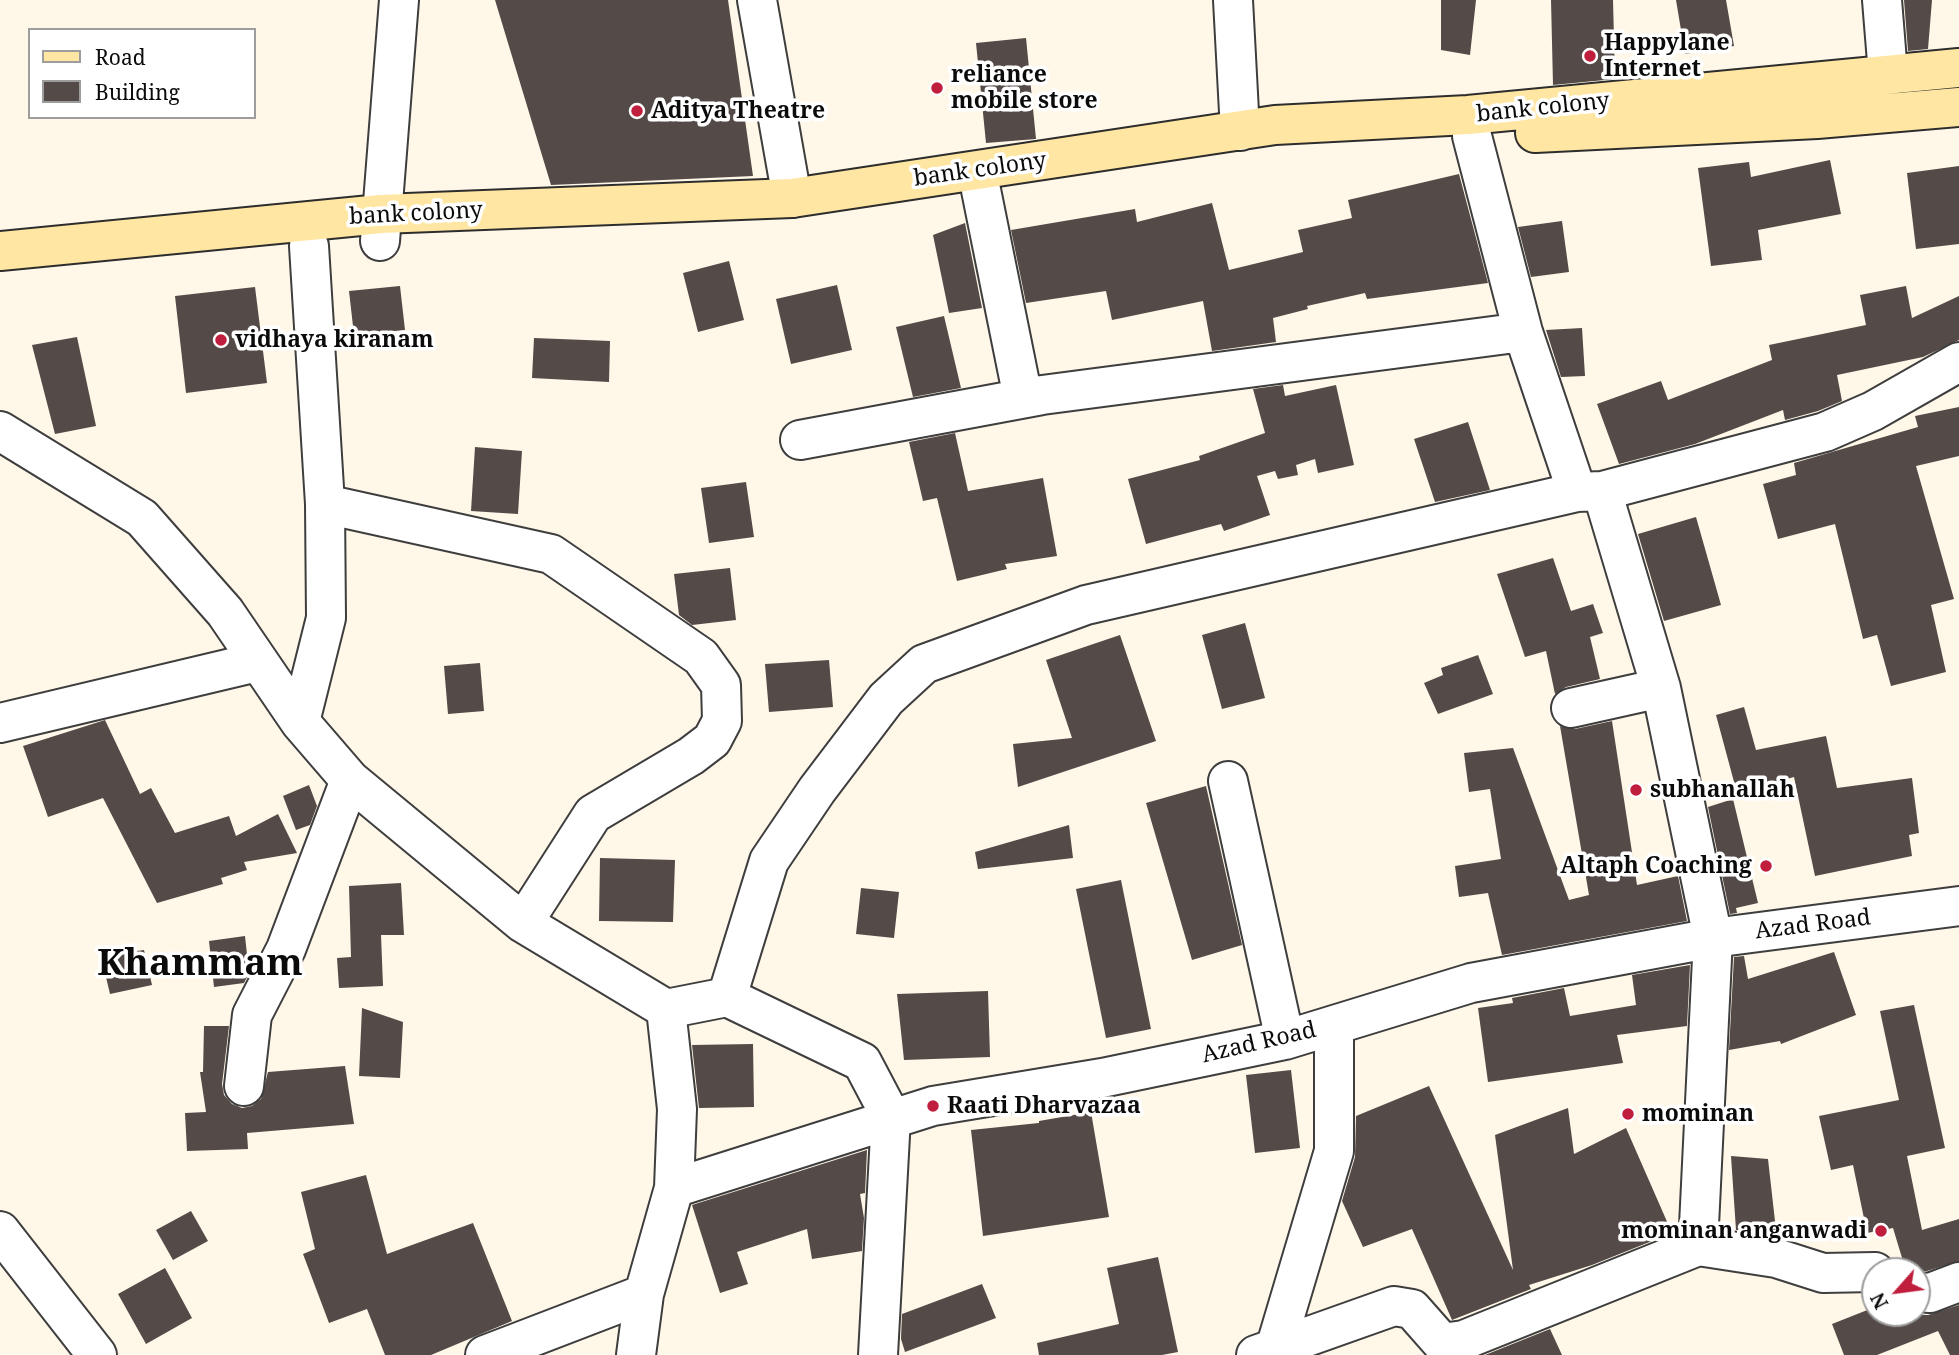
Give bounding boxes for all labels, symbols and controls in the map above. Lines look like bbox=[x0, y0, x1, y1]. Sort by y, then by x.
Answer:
legend bbox=[28, 28, 256, 119]
place label: Happylane Internet bbox=[1604, 29, 1730, 83]
text: Road bbox=[95, 43, 146, 71]
marker: Happylane Internet bbox=[1582, 48, 1598, 64]
place label: reliance mobile store bbox=[951, 61, 1098, 115]
text: Building bbox=[95, 78, 180, 106]
marker: reliance mobile store bbox=[929, 80, 945, 96]
street label: bank colony bbox=[1475, 87, 1611, 129]
place label: Aditya Theatre bbox=[651, 97, 825, 125]
marker: Aditya Theatre bbox=[629, 103, 645, 119]
street label: bank colony bbox=[912, 147, 1048, 193]
street label: bank colony bbox=[349, 197, 483, 231]
place label: vidhaya kiranam bbox=[235, 326, 434, 354]
marker: vidhaya kiranam bbox=[213, 332, 229, 348]
place label: subhanallah bbox=[1650, 776, 1795, 804]
marker: subhanallah bbox=[1628, 782, 1644, 798]
place label: Altaph Coaching bbox=[1560, 852, 1752, 880]
marker: Altaph Coaching bbox=[1758, 858, 1774, 874]
street label: Azad Road bbox=[1754, 904, 1872, 946]
district label: Khammam bbox=[97, 942, 303, 986]
street label: Azad Road bbox=[1199, 1016, 1319, 1070]
place label: Raati Dharvazaa bbox=[947, 1092, 1141, 1120]
marker: Raati Dharvazaa bbox=[925, 1098, 941, 1114]
place label: mominan bbox=[1642, 1100, 1754, 1128]
marker: mominan bbox=[1620, 1106, 1636, 1122]
place label: mominan anganwadi bbox=[1621, 1217, 1867, 1245]
marker: mominan anganwadi bbox=[1873, 1223, 1889, 1239]
north arrow bbox=[1861, 1257, 1931, 1327]
text: N bbox=[1864, 1288, 1894, 1314]

